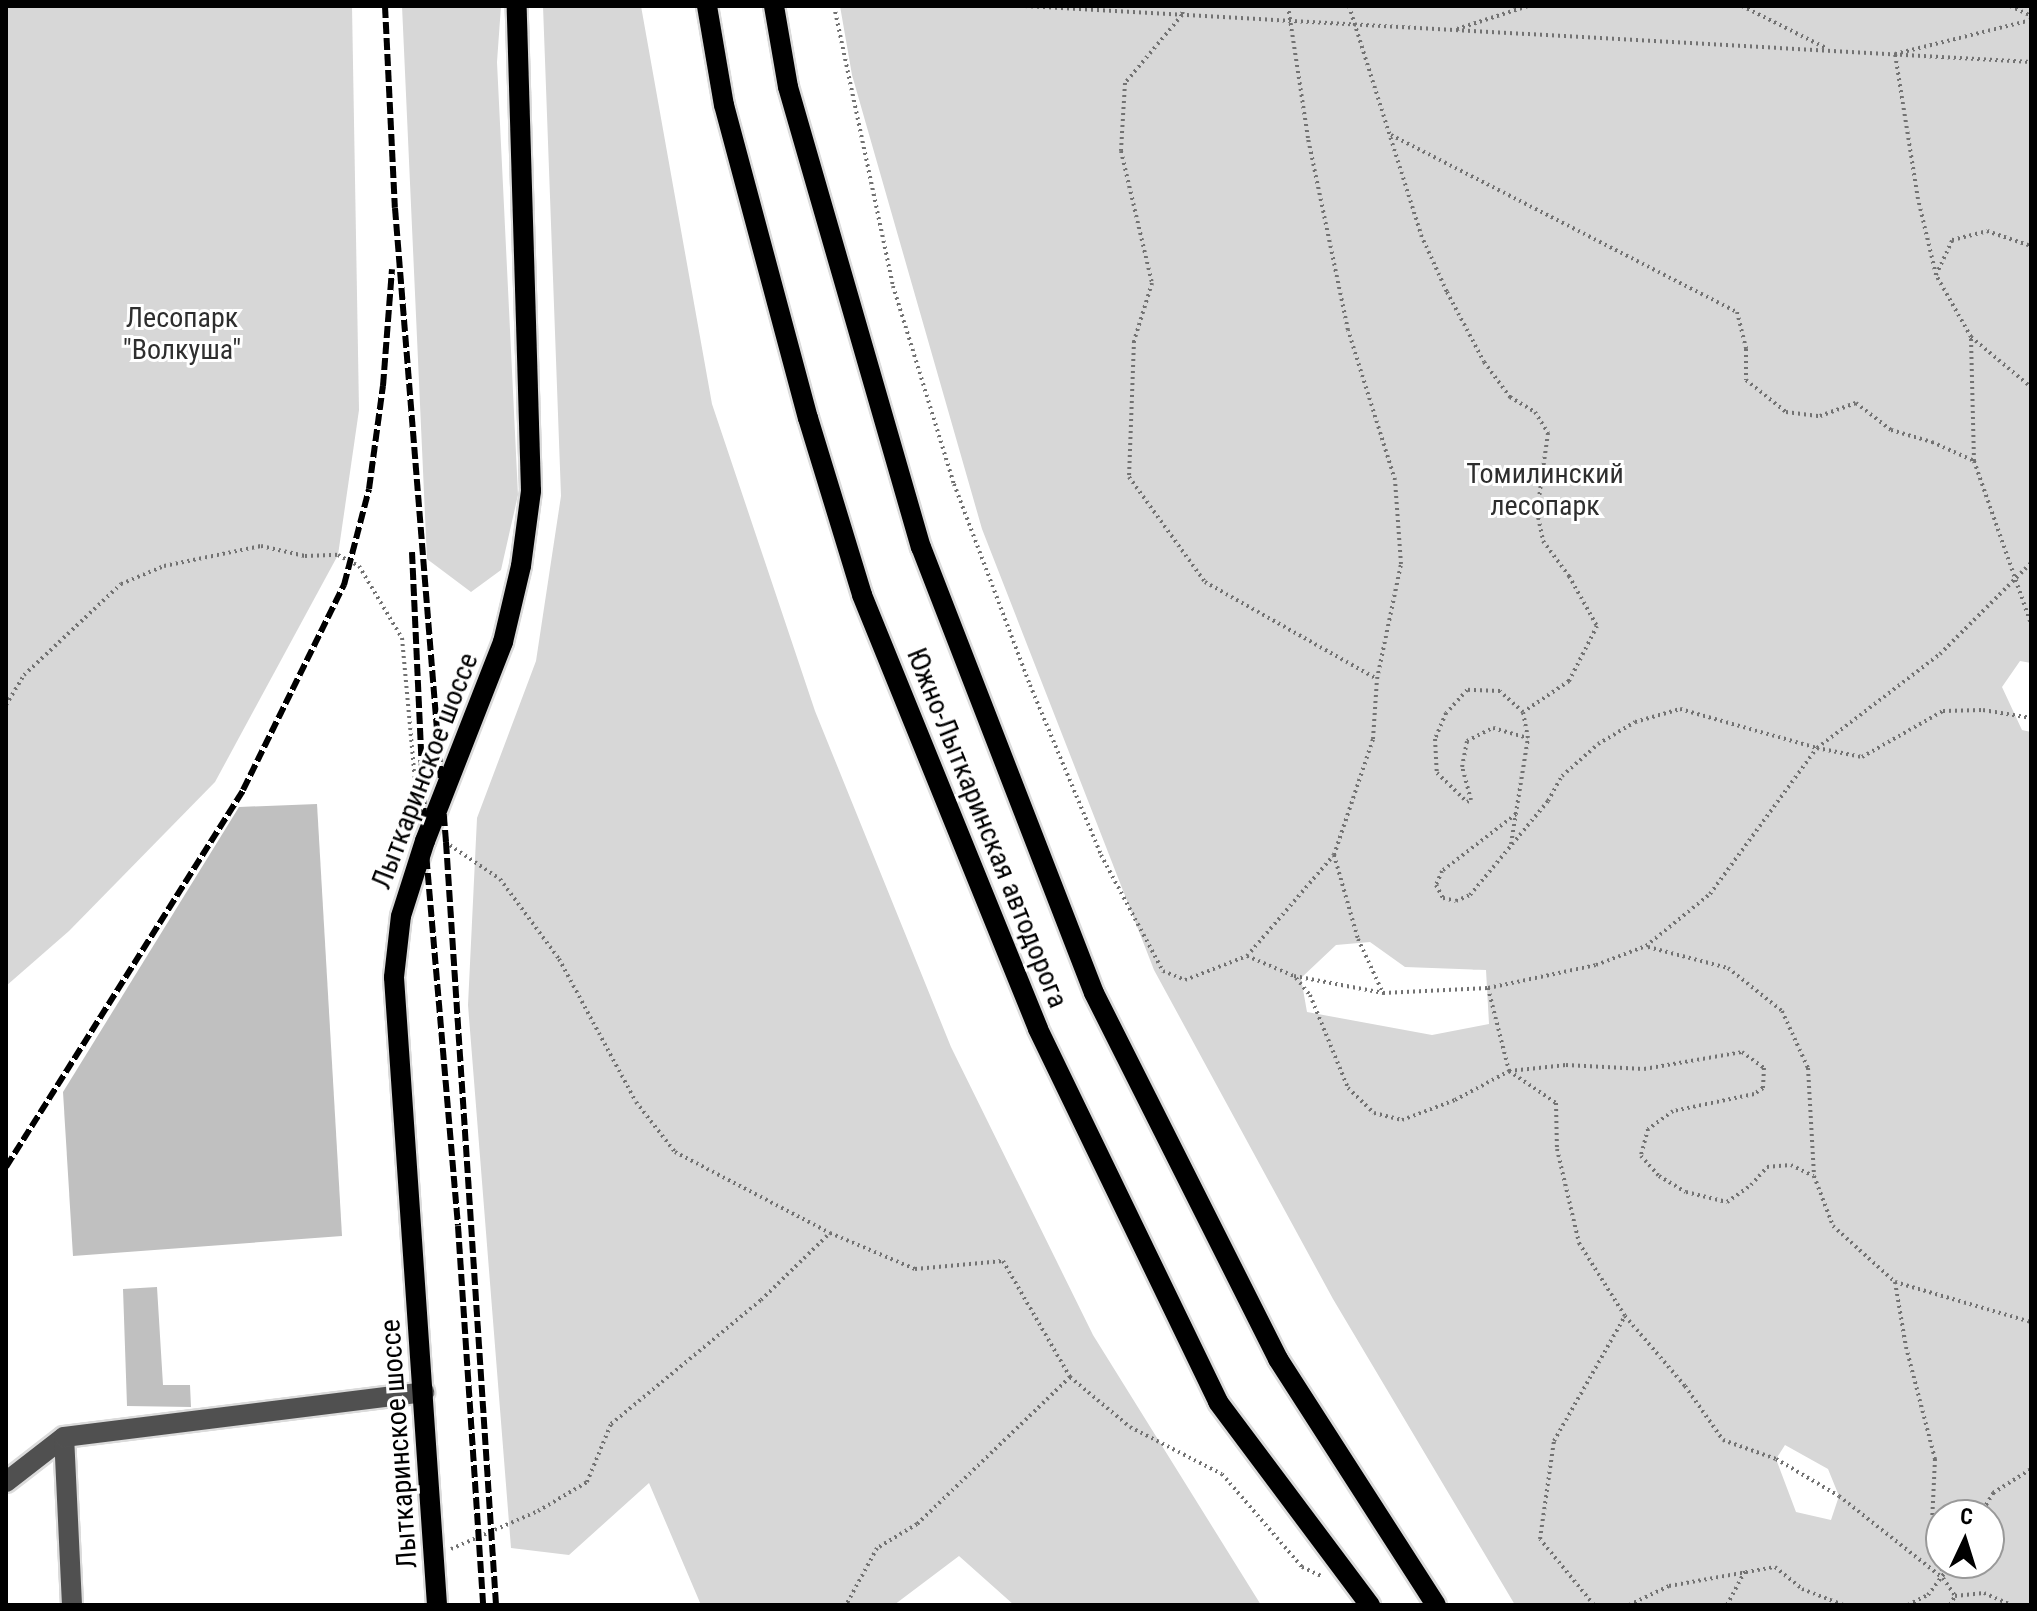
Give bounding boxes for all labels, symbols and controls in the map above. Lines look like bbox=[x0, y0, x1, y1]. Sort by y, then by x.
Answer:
park label: Лесопарк "Волкуша" bbox=[123, 301, 241, 367]
park label: Томилинский лесопарк bbox=[1466, 457, 1624, 523]
street label: Южно-Лыткаринская автодорога bbox=[899, 643, 1075, 1013]
street label: Лыткаринское шоссе bbox=[365, 648, 485, 894]
street label: Лыткаринское шоссе bbox=[374, 1318, 424, 1570]
north arrow bbox=[1925, 1499, 2005, 1579]
text: С bbox=[1959, 1504, 1974, 1529]

